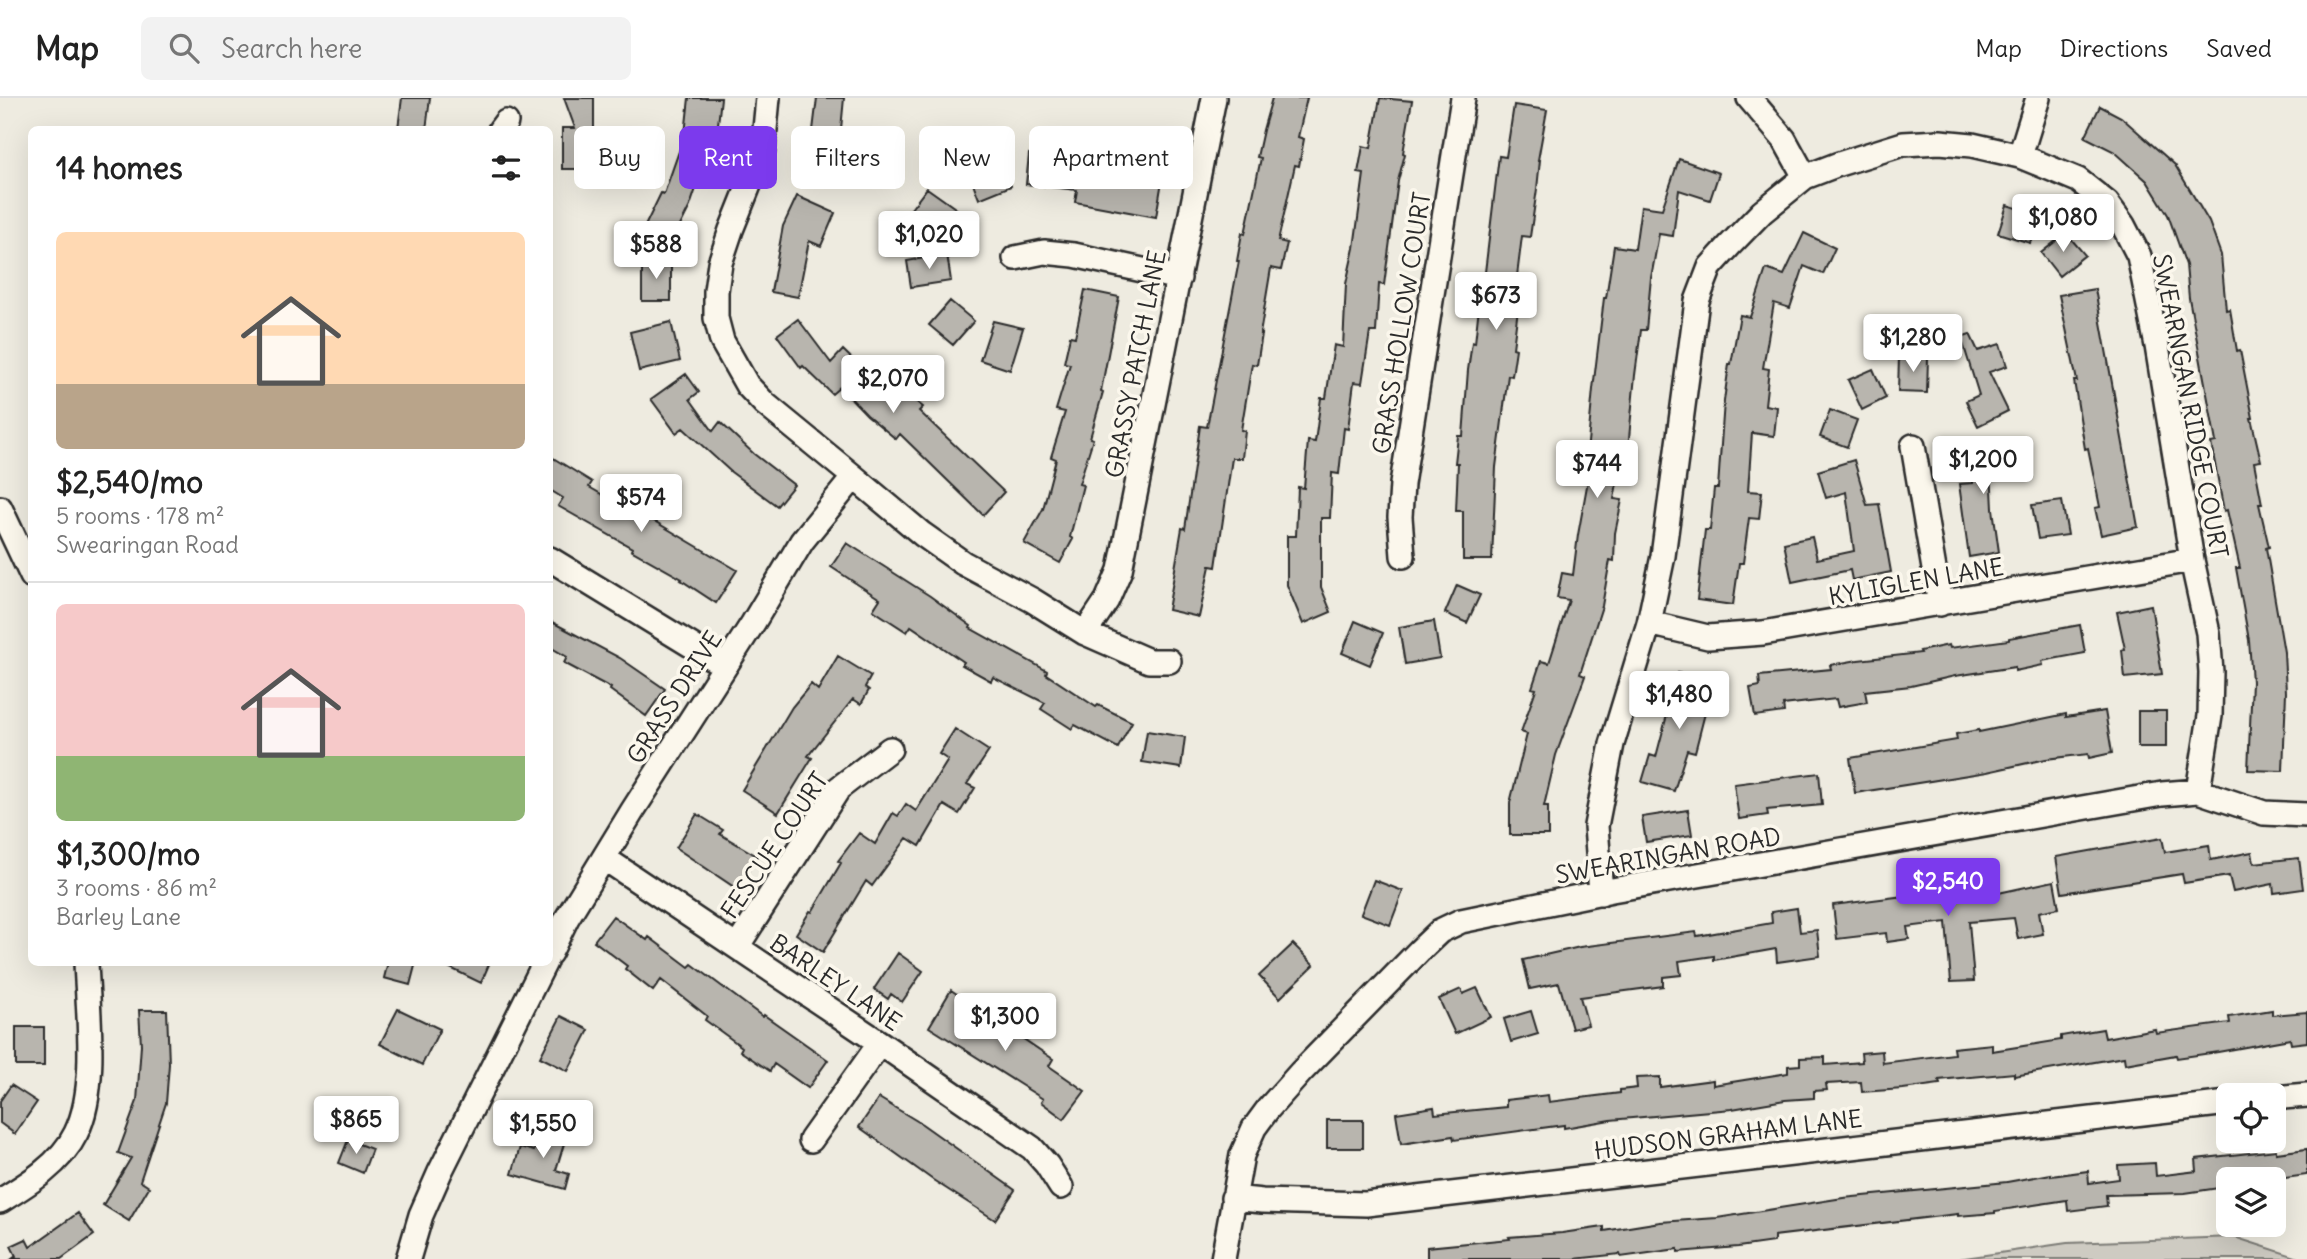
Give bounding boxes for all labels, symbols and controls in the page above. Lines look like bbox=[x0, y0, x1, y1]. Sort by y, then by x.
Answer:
search box bbox=[141, 17, 631, 80]
text: Map bbox=[35, 27, 99, 69]
icon: search bbox=[165, 29, 203, 67]
text: Search here bbox=[221, 32, 362, 65]
text: Map bbox=[1975, 33, 2022, 63]
text: Directions bbox=[2060, 33, 2168, 63]
text: Saved bbox=[2206, 33, 2272, 63]
chip: Buy bbox=[574, 126, 665, 189]
chip: Rent bbox=[679, 126, 777, 189]
chip: Filters bbox=[791, 126, 905, 189]
chip: New bbox=[919, 126, 1015, 189]
chip: Apartment bbox=[1029, 126, 1193, 189]
text: 14 homes bbox=[56, 149, 183, 187]
icon: filters bbox=[487, 149, 525, 187]
street label: GRASS HOLLOW COURT bbox=[1365, 190, 1437, 456]
pin: $1,080 bbox=[2006, 194, 2120, 254]
text: $1,080 bbox=[2028, 202, 2098, 231]
pin: $1,020 bbox=[872, 212, 986, 271]
text: $1,020 bbox=[894, 219, 964, 248]
pin: $588 bbox=[615, 222, 697, 281]
text: $588 bbox=[630, 229, 682, 258]
street label: GRASSY PATCH LANE bbox=[1098, 248, 1172, 480]
street label: SWEARNGAN RIDGE COURT bbox=[2147, 251, 2235, 561]
pin: $673 bbox=[1455, 272, 1537, 332]
icon: home bbox=[228, 278, 354, 404]
text: $673 bbox=[1471, 280, 1521, 309]
pin: $1,280 bbox=[1856, 314, 1970, 374]
text: $1,280 bbox=[1879, 322, 1947, 351]
pin: $2,070 bbox=[836, 356, 950, 415]
text: $2,070 bbox=[857, 363, 929, 392]
pin: $1,200 bbox=[1926, 436, 2040, 496]
pin: $744 bbox=[1556, 440, 1638, 500]
text: $1,200 bbox=[1948, 444, 2018, 473]
text: $744 bbox=[1572, 448, 1622, 477]
text: $2,540/mo bbox=[56, 463, 203, 501]
pin: $574 bbox=[600, 474, 682, 534]
text: $574 bbox=[616, 482, 666, 511]
text: 5 rooms · 178 m² bbox=[56, 501, 224, 530]
text: Swearingan Road bbox=[56, 530, 239, 559]
street label: KYLIGLEN LANE bbox=[1826, 551, 2006, 611]
street label: GRASS DRIVE bbox=[620, 625, 728, 769]
icon: home bbox=[228, 650, 354, 776]
pin: $1,480 bbox=[1622, 672, 1736, 731]
text: $1,480 bbox=[1645, 679, 1713, 708]
street label: FESCUE COURT bbox=[714, 766, 834, 924]
street label: SWEARINGAN ROAD bbox=[1553, 820, 1783, 890]
text: $1,300/mo bbox=[56, 835, 200, 873]
pin: $2,540 bbox=[1891, 858, 2005, 918]
text: $2,540 bbox=[1912, 866, 1984, 895]
text: 3 rooms · 86 m² bbox=[56, 873, 217, 902]
text: Barley Lane bbox=[56, 902, 181, 931]
street label: BARLEY LANE bbox=[765, 927, 907, 1037]
pin: $1,300 bbox=[948, 993, 1062, 1053]
text: $1,300 bbox=[970, 1001, 1040, 1030]
map controls bbox=[2216, 1083, 2286, 1237]
button: locate bbox=[2216, 1083, 2286, 1153]
pin: $865 bbox=[315, 1096, 397, 1156]
pin: $1,550 bbox=[486, 1100, 600, 1160]
street label: HUDSON GRAHAM LANE bbox=[1592, 1103, 1864, 1165]
text: $865 bbox=[330, 1104, 382, 1133]
text: $1,550 bbox=[509, 1108, 577, 1137]
button: layers bbox=[2216, 1167, 2286, 1237]

